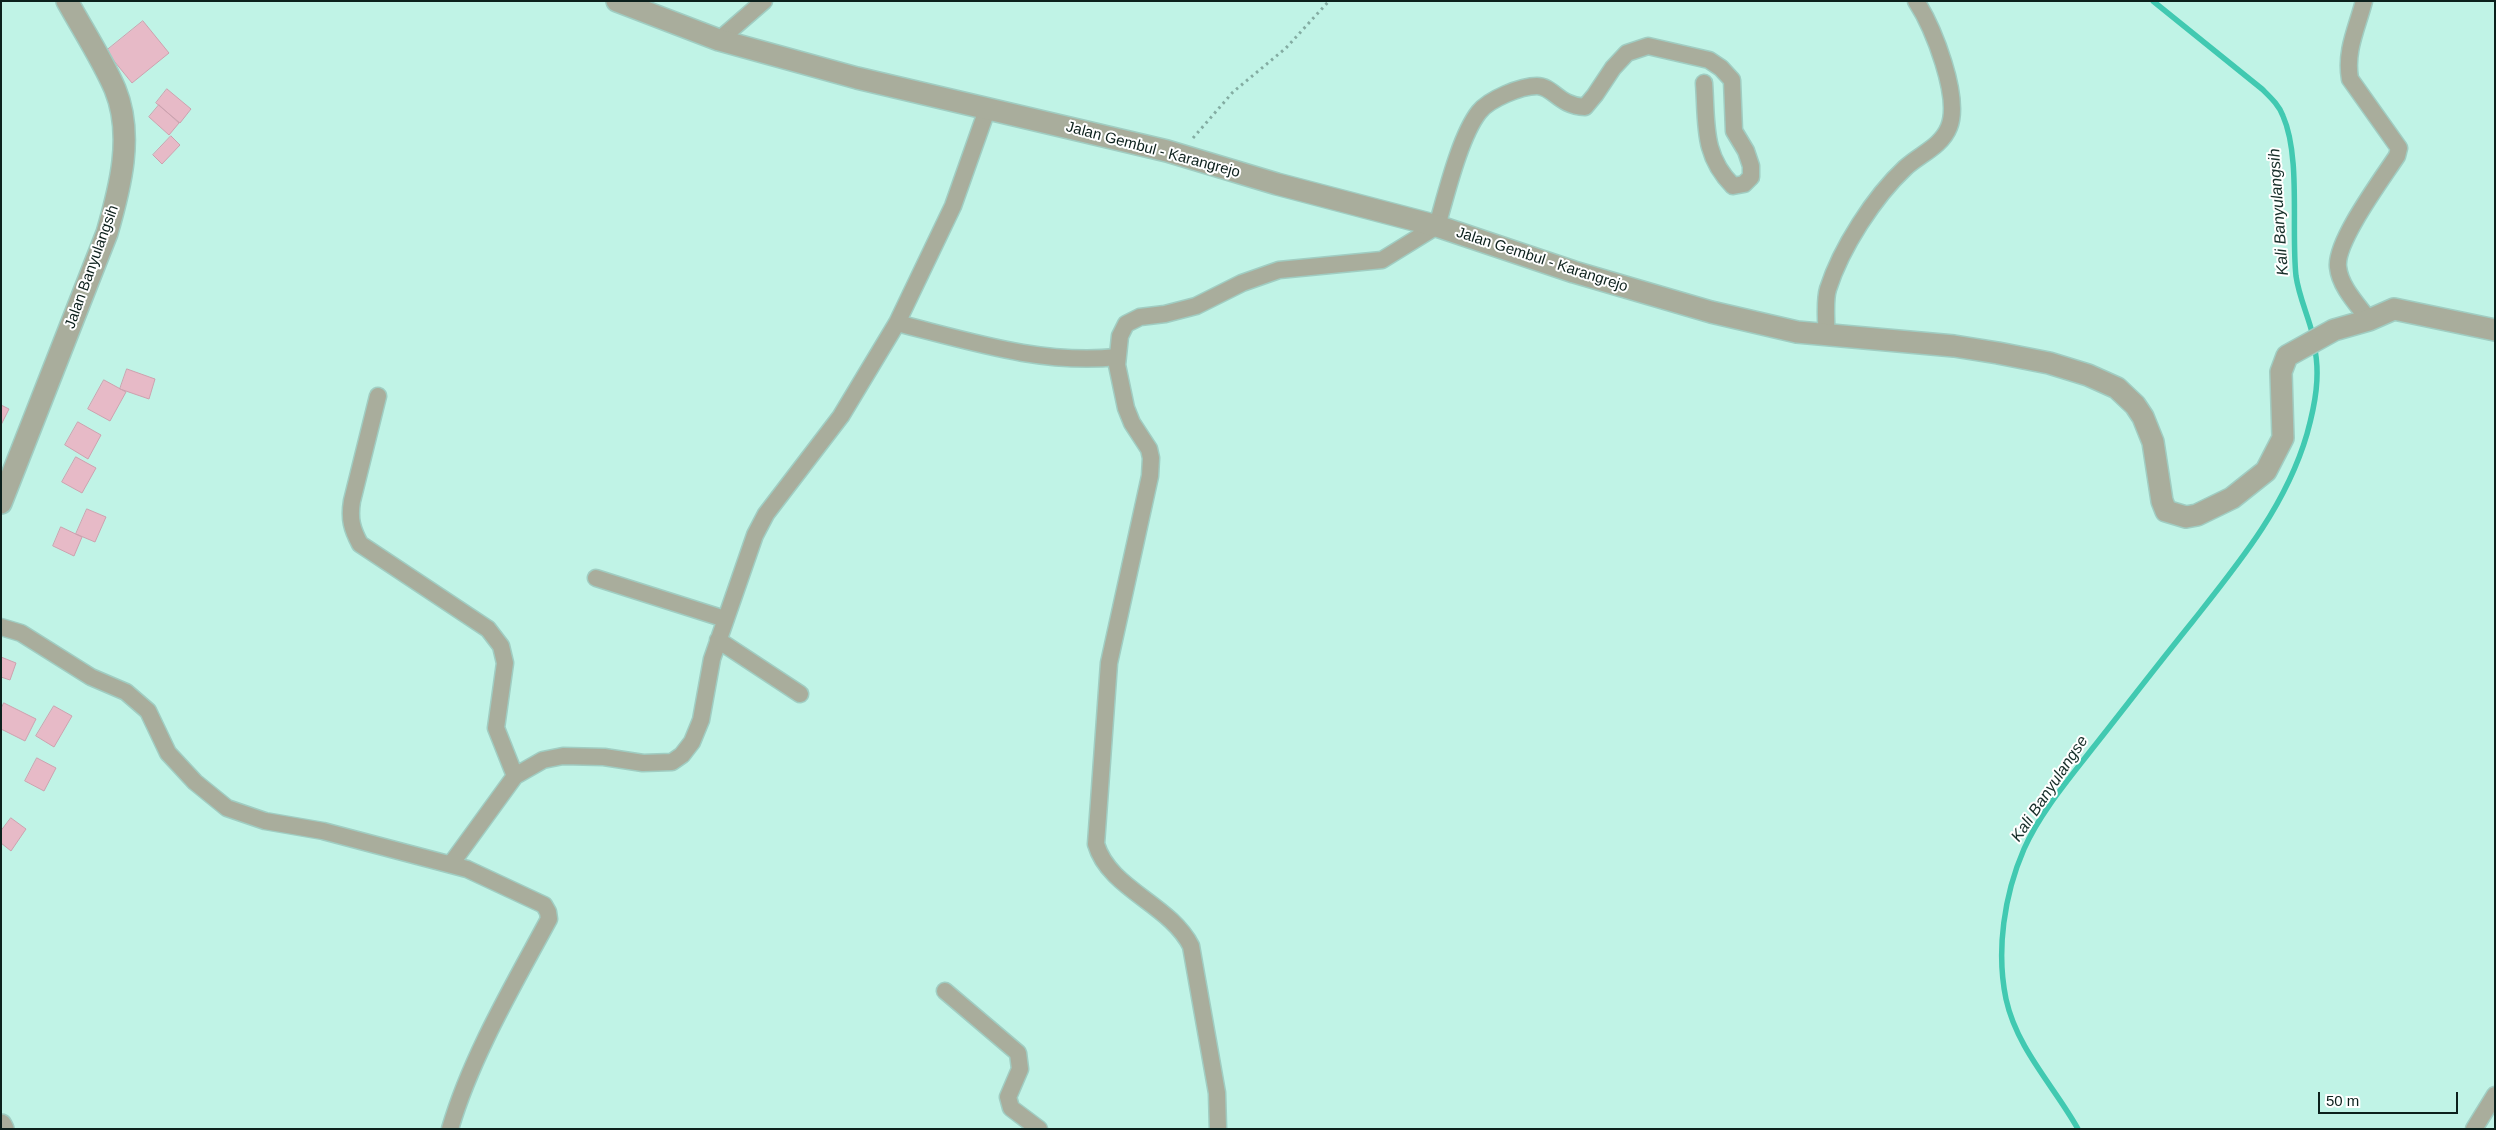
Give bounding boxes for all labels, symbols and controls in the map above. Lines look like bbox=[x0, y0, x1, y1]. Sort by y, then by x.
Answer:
street label: Jalan Gembul - Karangrejo bbox=[1064, 118, 1242, 182]
water label: Kali Banyulangsih bbox=[2265, 148, 2293, 276]
street label: Jalan Banyulangsih bbox=[61, 203, 123, 331]
street label: Jalan Gembul - Karangrejo bbox=[1454, 224, 1630, 296]
water label: Kali Banyulangse bbox=[2007, 732, 2093, 846]
scale bar bbox=[2321, 1082, 2461, 1114]
text: 50 m bbox=[2326, 1092, 2359, 1109]

